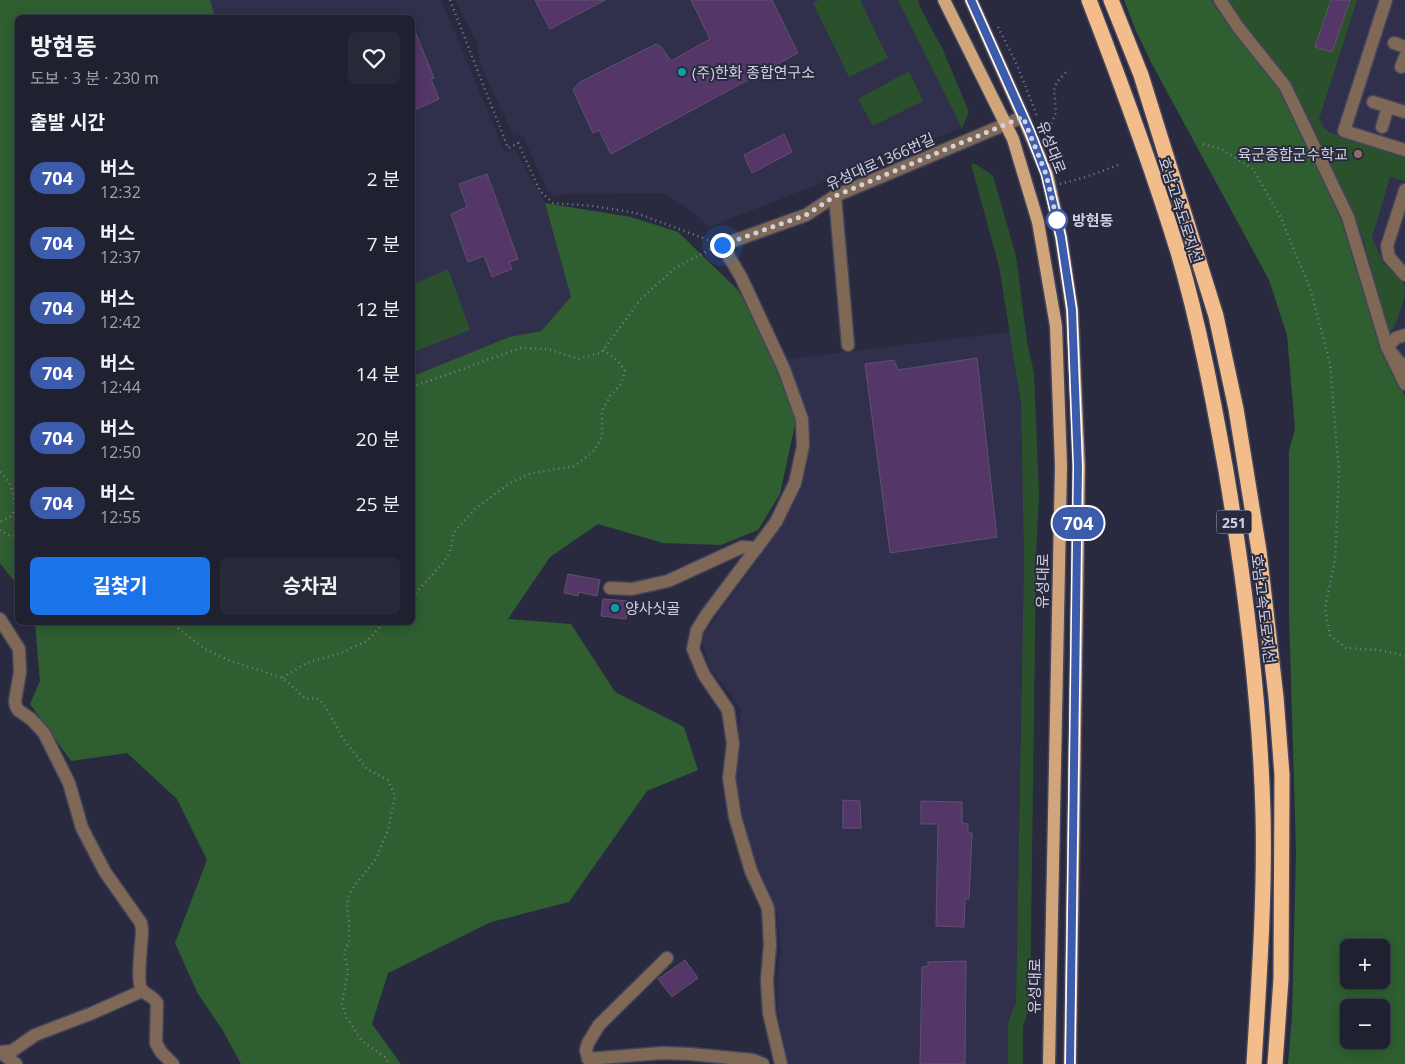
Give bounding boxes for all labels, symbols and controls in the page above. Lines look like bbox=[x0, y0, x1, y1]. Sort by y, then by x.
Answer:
text: 방현동 bbox=[30, 29, 96, 62]
button: heart bbox=[348, 32, 400, 84]
place label: (주)한화 종합연구소 bbox=[692, 62, 815, 82]
marker: (주)한화 종합연구소 bbox=[676, 66, 688, 78]
text: 도보 · 3 분 · 230 m bbox=[30, 67, 159, 89]
text: 출발 시간 bbox=[30, 109, 105, 135]
street label: 유성대로 bbox=[1033, 118, 1071, 176]
street label: 유성대로1366번길 bbox=[822, 128, 938, 194]
place label: 육군종합군수학교 bbox=[1238, 144, 1348, 164]
marker: 육군종합군수학교 bbox=[1352, 148, 1364, 160]
street label: 호남고속도로지선 bbox=[1154, 154, 1208, 266]
text: 버스 bbox=[100, 155, 135, 181]
text: 704 bbox=[42, 166, 73, 190]
text: 2 분 bbox=[367, 166, 400, 192]
text: 12:32 bbox=[100, 181, 141, 203]
marker: 방현동 bbox=[1046, 209, 1068, 231]
place label: 방현동 bbox=[1072, 210, 1114, 230]
text: 버스 bbox=[100, 220, 135, 246]
text: 704 bbox=[42, 231, 73, 255]
text: 7 분 bbox=[367, 231, 400, 257]
your location bbox=[710, 233, 735, 258]
text: 12:37 bbox=[100, 246, 141, 268]
text: 버스 bbox=[100, 285, 135, 311]
text: 704 bbox=[42, 296, 73, 320]
text: 12 분 bbox=[356, 296, 400, 322]
text: 12:42 bbox=[100, 311, 141, 333]
text: 버스 bbox=[100, 350, 135, 376]
text: 704 bbox=[42, 361, 73, 385]
text: 14 분 bbox=[356, 361, 400, 387]
text: 12:44 bbox=[100, 376, 141, 398]
text: 버스 bbox=[100, 415, 135, 441]
text: 704 bbox=[42, 426, 73, 450]
text: 20 분 bbox=[356, 426, 400, 452]
text: 12:50 bbox=[100, 441, 141, 463]
text: 버스 bbox=[100, 480, 135, 506]
text: 704 bbox=[42, 491, 73, 515]
text: 25 분 bbox=[356, 491, 400, 517]
text: 12:55 bbox=[100, 506, 141, 528]
line badge: 704 bbox=[1049, 507, 1107, 539]
text: 704 bbox=[1063, 511, 1093, 535]
road number: 251 bbox=[1216, 511, 1252, 534]
street label: 유성대로 bbox=[1032, 553, 1052, 609]
street label: 호남고속도로지선 bbox=[1247, 553, 1281, 665]
button: 길찾기 bbox=[30, 557, 210, 615]
button: 승차권 bbox=[220, 557, 400, 615]
place label: 양사싯골 bbox=[625, 598, 680, 618]
marker: 양사싯골 bbox=[609, 602, 621, 614]
map controls bbox=[1340, 939, 1390, 1049]
button: + bbox=[1340, 939, 1390, 989]
street label: 유성대로 bbox=[1024, 958, 1044, 1014]
button: − bbox=[1340, 999, 1390, 1049]

